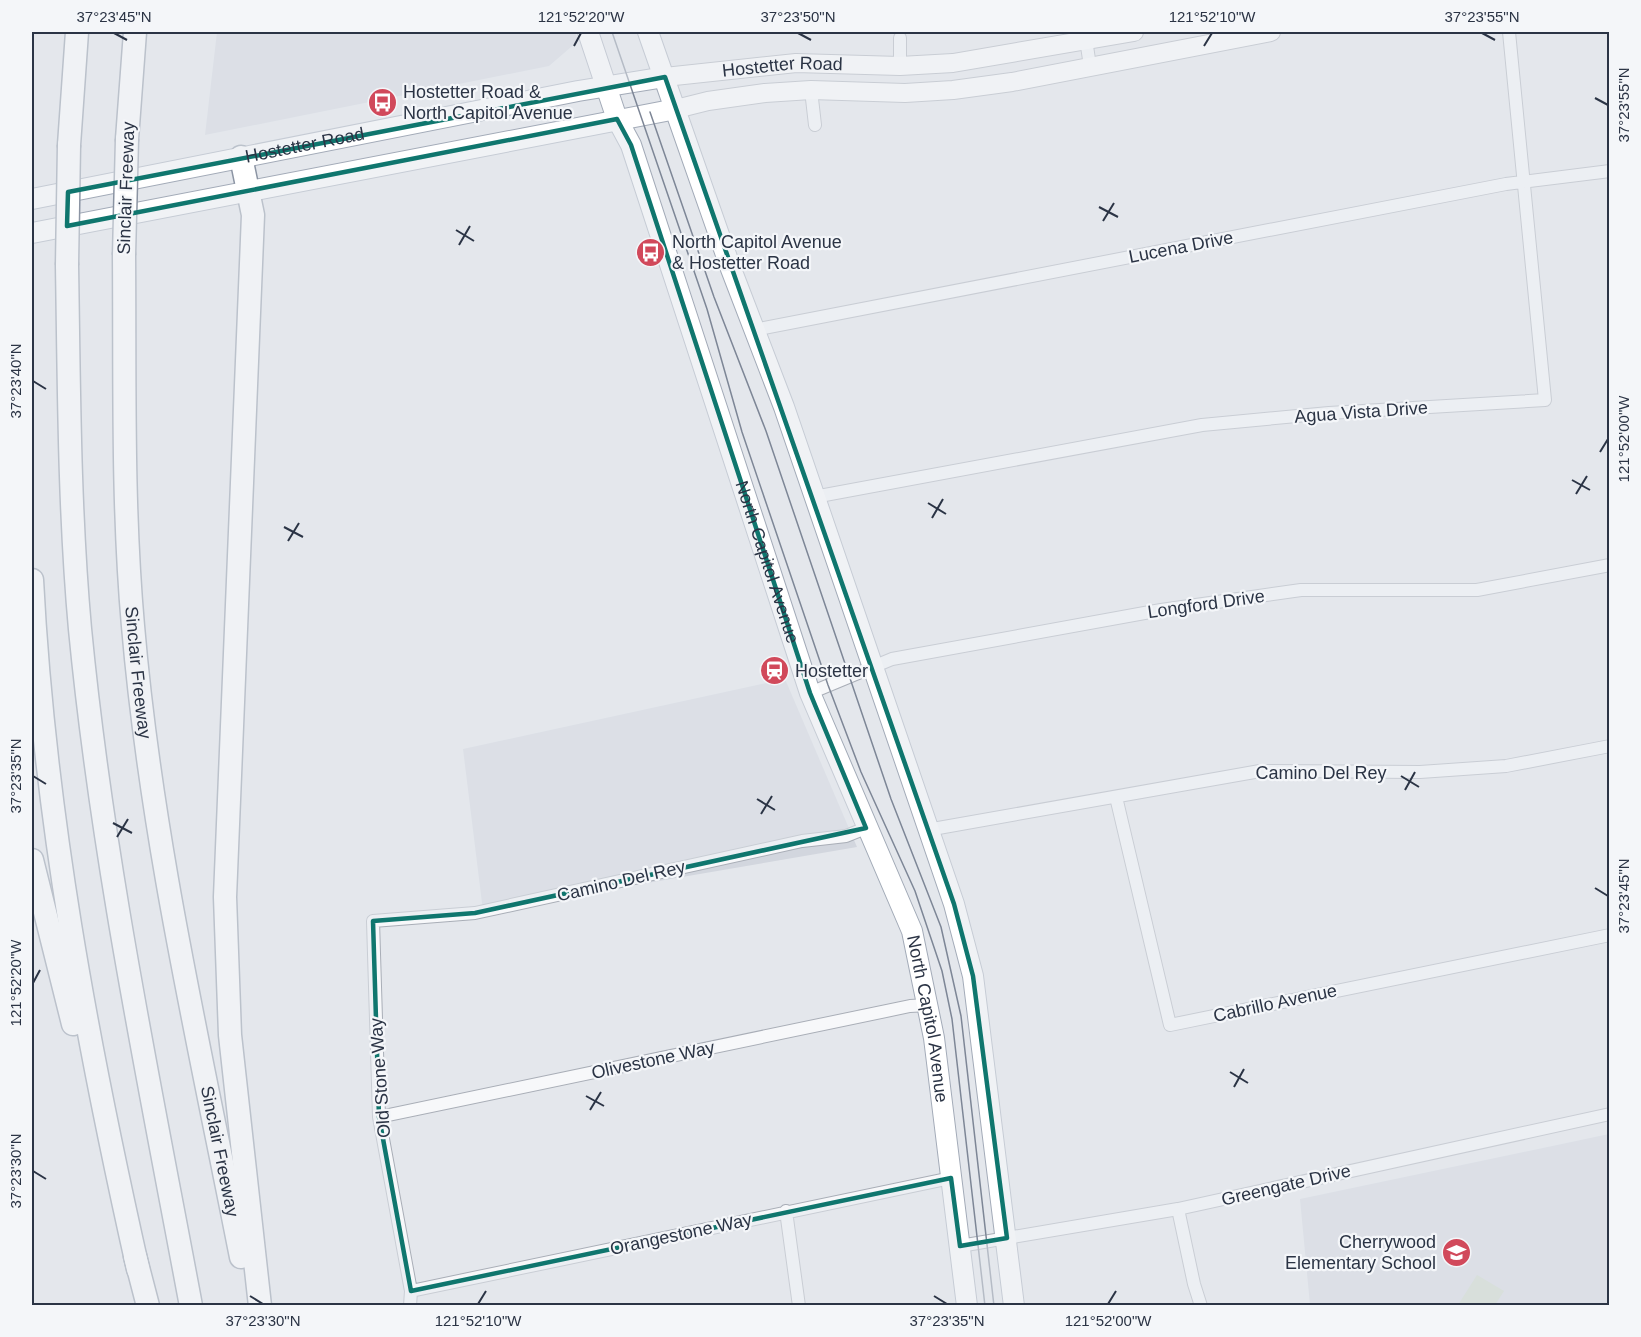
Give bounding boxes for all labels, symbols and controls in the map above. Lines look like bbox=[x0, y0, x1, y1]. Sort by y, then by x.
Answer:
text: 37°23'45"N bbox=[76, 8, 152, 25]
text: 121°52'20"W bbox=[538, 8, 625, 25]
text: 37°23'50"N bbox=[760, 8, 836, 25]
text: 121°52'10"W bbox=[1169, 8, 1256, 25]
text: 37°23'55"N bbox=[1444, 8, 1520, 25]
street label: Hostetter Road bbox=[721, 53, 843, 81]
text: 37°23'55"N bbox=[1615, 67, 1632, 143]
place label: Hostetter Road & North Capitol Avenue bbox=[403, 82, 573, 123]
bus stop icon: Hostetter Road & North Capitol Avenue bbox=[366, 86, 398, 118]
street label: Sinclair Freeway bbox=[114, 121, 138, 255]
street label: Hostetter Road bbox=[243, 123, 366, 167]
street label: Lucena Drive bbox=[1127, 227, 1235, 267]
place label: North Capitol Avenue & Hostetter Road bbox=[672, 232, 842, 273]
bus stop icon: North Capitol Avenue & Hostetter Road bbox=[635, 236, 667, 268]
text: 37°23'40"N bbox=[7, 343, 24, 419]
text: 121°52'00"W bbox=[1615, 395, 1632, 482]
street label: Agua Vista Drive bbox=[1294, 397, 1428, 427]
street label: North Capitol Avenue bbox=[731, 478, 803, 646]
street label: Longford Drive bbox=[1146, 586, 1266, 622]
street label: Sinclair Freeway bbox=[121, 605, 155, 740]
station icon: Hostetter bbox=[758, 655, 790, 687]
place label: Hostetter bbox=[795, 661, 868, 681]
text: 37°23'35"N bbox=[7, 738, 24, 814]
street label: Camino Del Rey bbox=[1255, 763, 1387, 783]
street label: Camino Del Rey bbox=[555, 857, 687, 905]
text: 37°23'45"N bbox=[1615, 858, 1632, 934]
street label: North Capitol Avenue bbox=[903, 933, 952, 1104]
text: 121°52'20"W bbox=[7, 939, 24, 1026]
street label: Cabrillo Avenue bbox=[1211, 980, 1339, 1026]
street label: Old Stone Way bbox=[366, 1017, 394, 1139]
street label: Olivestone Way bbox=[590, 1037, 716, 1083]
street label: Sinclair Freeway bbox=[197, 1084, 243, 1219]
text: 37°23'30"N bbox=[7, 1133, 24, 1209]
street label: Greengate Drive bbox=[1219, 1160, 1353, 1210]
street label: Orangestone Way bbox=[608, 1209, 754, 1259]
place label: Cherrywood Elementary School bbox=[1285, 1232, 1436, 1273]
school or university icon: Cherrywood Elementary School bbox=[1441, 1236, 1473, 1268]
text: 37°23'30"N bbox=[225, 1312, 301, 1329]
text: 121°52'10"W bbox=[435, 1312, 522, 1329]
text: 37°23'35"N bbox=[909, 1312, 985, 1329]
text: 121°52'00"W bbox=[1065, 1312, 1152, 1329]

